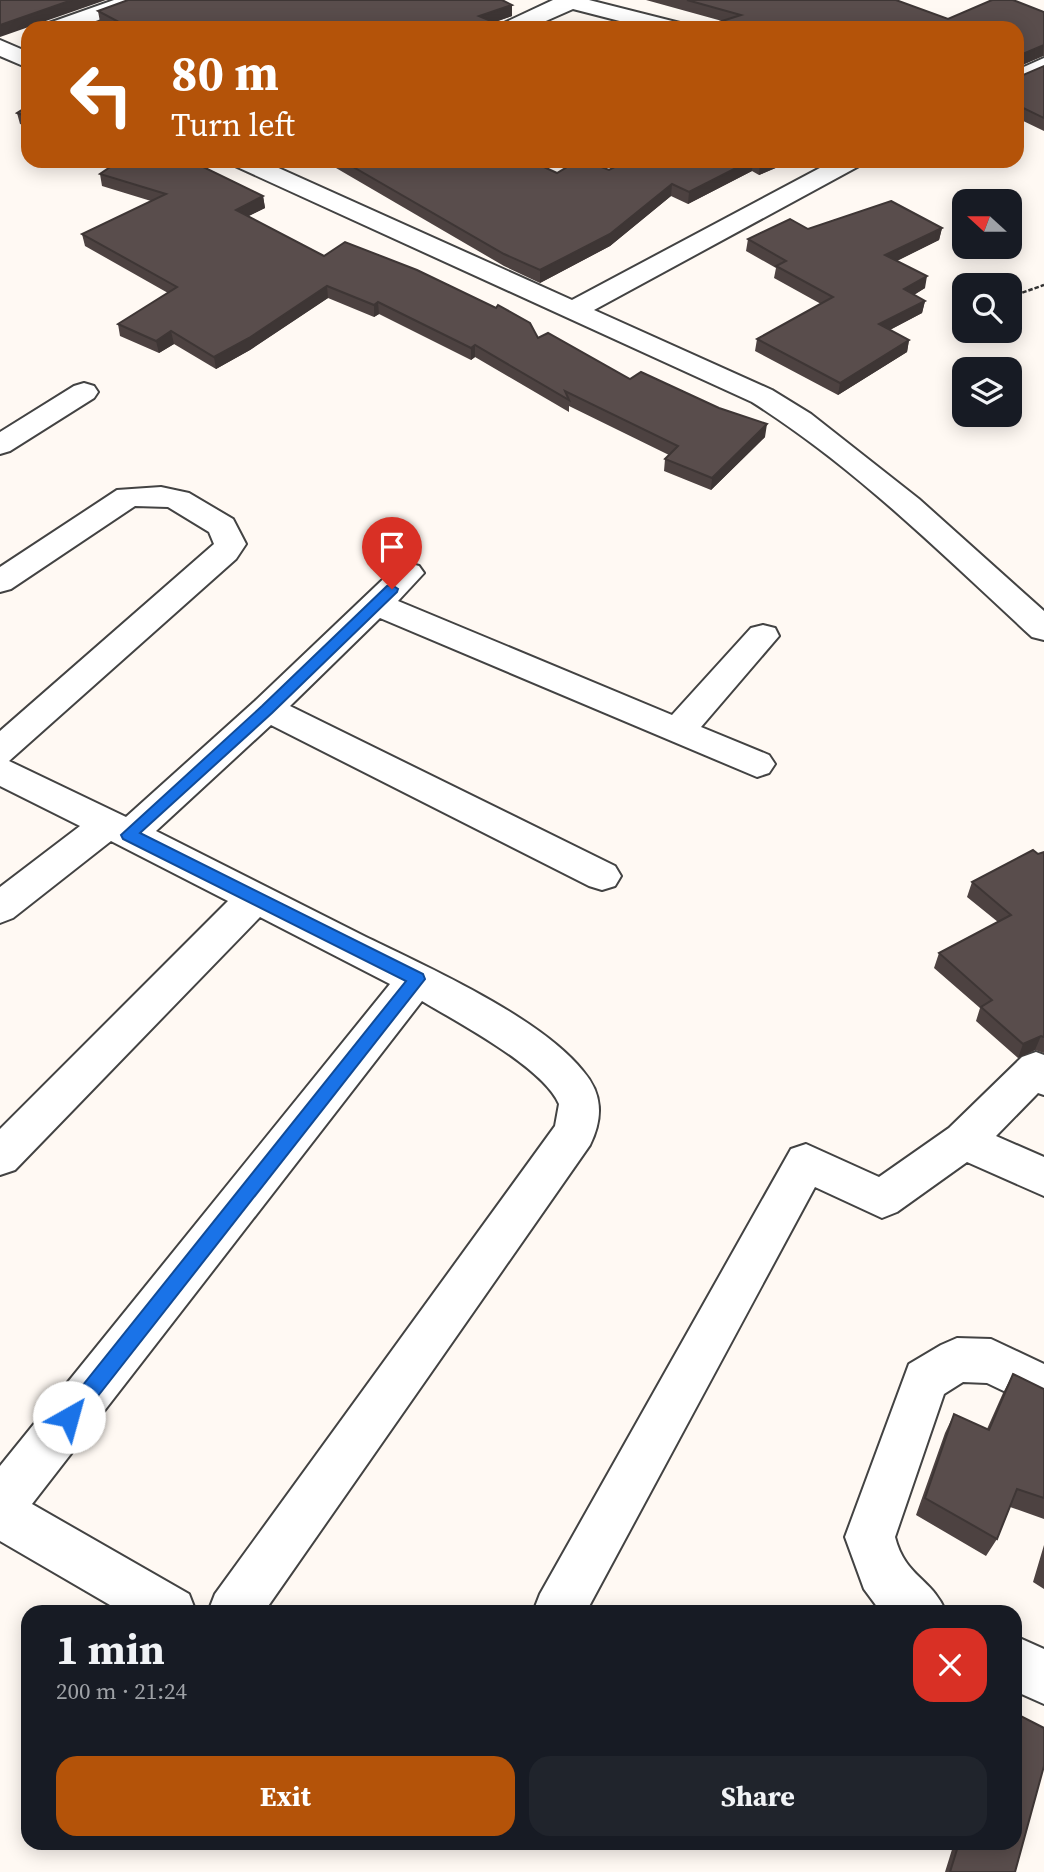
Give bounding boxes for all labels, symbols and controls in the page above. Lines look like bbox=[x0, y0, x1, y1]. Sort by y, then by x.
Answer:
text: 80 m bbox=[171, 39, 279, 106]
icon: left bbox=[56, 49, 147, 140]
text: Turn left bbox=[171, 103, 295, 147]
north arrow bbox=[952, 189, 1022, 259]
map controls bbox=[952, 189, 1022, 427]
button: search bbox=[952, 273, 1022, 343]
button: layers bbox=[952, 357, 1022, 427]
pin bbox=[362, 517, 422, 589]
icon: arrive bbox=[373, 528, 411, 566]
position arrow bbox=[32, 1380, 106, 1454]
text: 1 min bbox=[56, 1620, 165, 1678]
button: close bbox=[913, 1628, 987, 1702]
text: 200 m · 21:24 bbox=[56, 1675, 187, 1707]
button: Exit bbox=[56, 1756, 515, 1836]
button: Share bbox=[529, 1756, 987, 1836]

